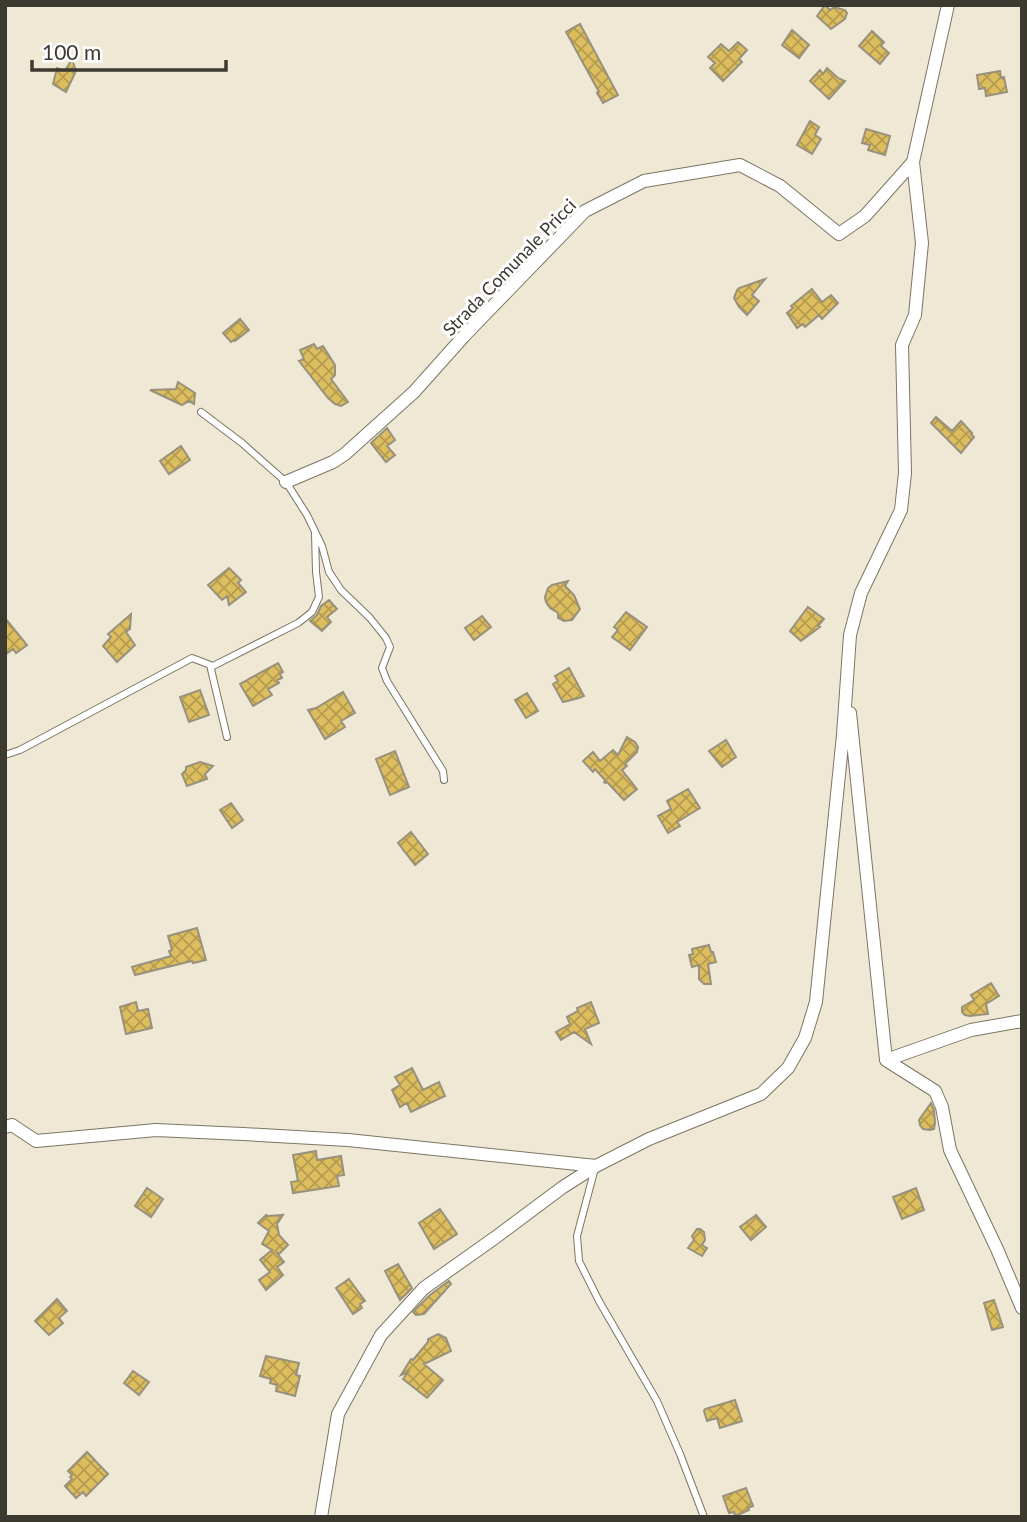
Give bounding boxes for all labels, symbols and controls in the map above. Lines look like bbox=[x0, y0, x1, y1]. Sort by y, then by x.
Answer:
scale bar bbox=[32, 28, 226, 72]
text: 100 m bbox=[42, 39, 101, 64]
street label: Strada Comunale Pricci bbox=[438, 194, 580, 340]

